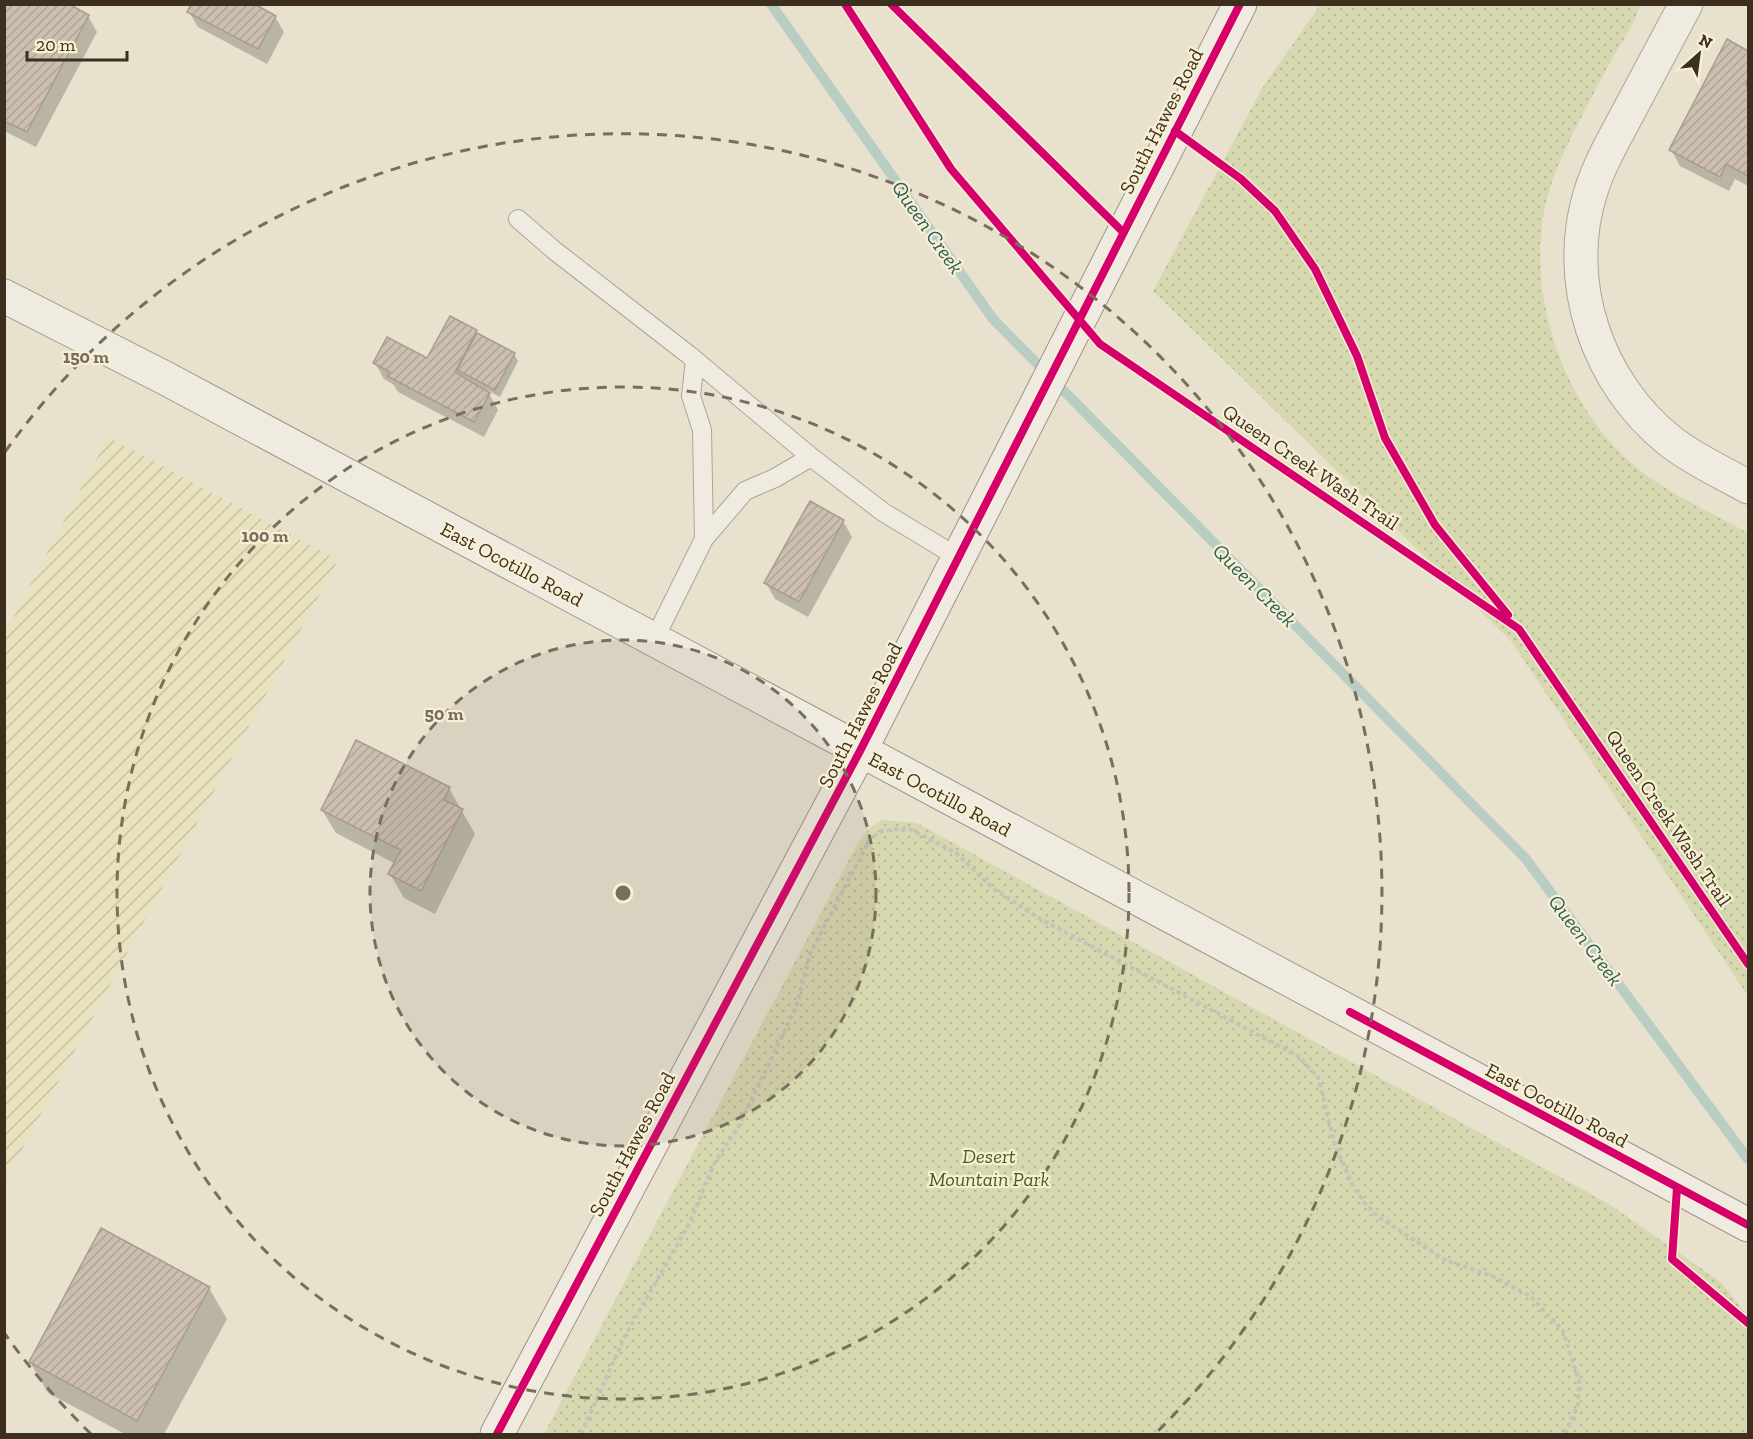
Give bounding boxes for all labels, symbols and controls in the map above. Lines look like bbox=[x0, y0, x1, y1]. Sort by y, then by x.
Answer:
scale bar bbox=[27, 24, 128, 62]
north arrow bbox=[1669, 24, 1729, 84]
text: N bbox=[1696, 30, 1716, 52]
text: 20 m bbox=[36, 34, 76, 56]
street label: South Hawes Road bbox=[1114, 44, 1208, 198]
water label: Queen Creek bbox=[887, 176, 969, 278]
text: 150 m bbox=[63, 346, 109, 368]
street label: Queen Creek Wash Trail bbox=[1218, 399, 1404, 535]
street label: East Ocotillo Road bbox=[437, 516, 587, 612]
text: 100 m bbox=[241, 525, 289, 547]
water label: Queen Creek bbox=[1208, 538, 1302, 632]
street label: South Hawes Road bbox=[813, 638, 907, 792]
text: 50 m bbox=[425, 703, 464, 725]
street label: Queen Creek Wash Trail bbox=[1601, 725, 1737, 911]
street label: East Ocotillo Road bbox=[865, 746, 1015, 842]
centre of rings bbox=[613, 883, 633, 903]
water label: Queen Creek bbox=[1544, 889, 1628, 991]
street label: East Ocotillo Road bbox=[1482, 1057, 1632, 1153]
street label: South Hawes Road bbox=[584, 1068, 680, 1220]
park label: Desert Mountain Park bbox=[929, 1144, 1049, 1191]

